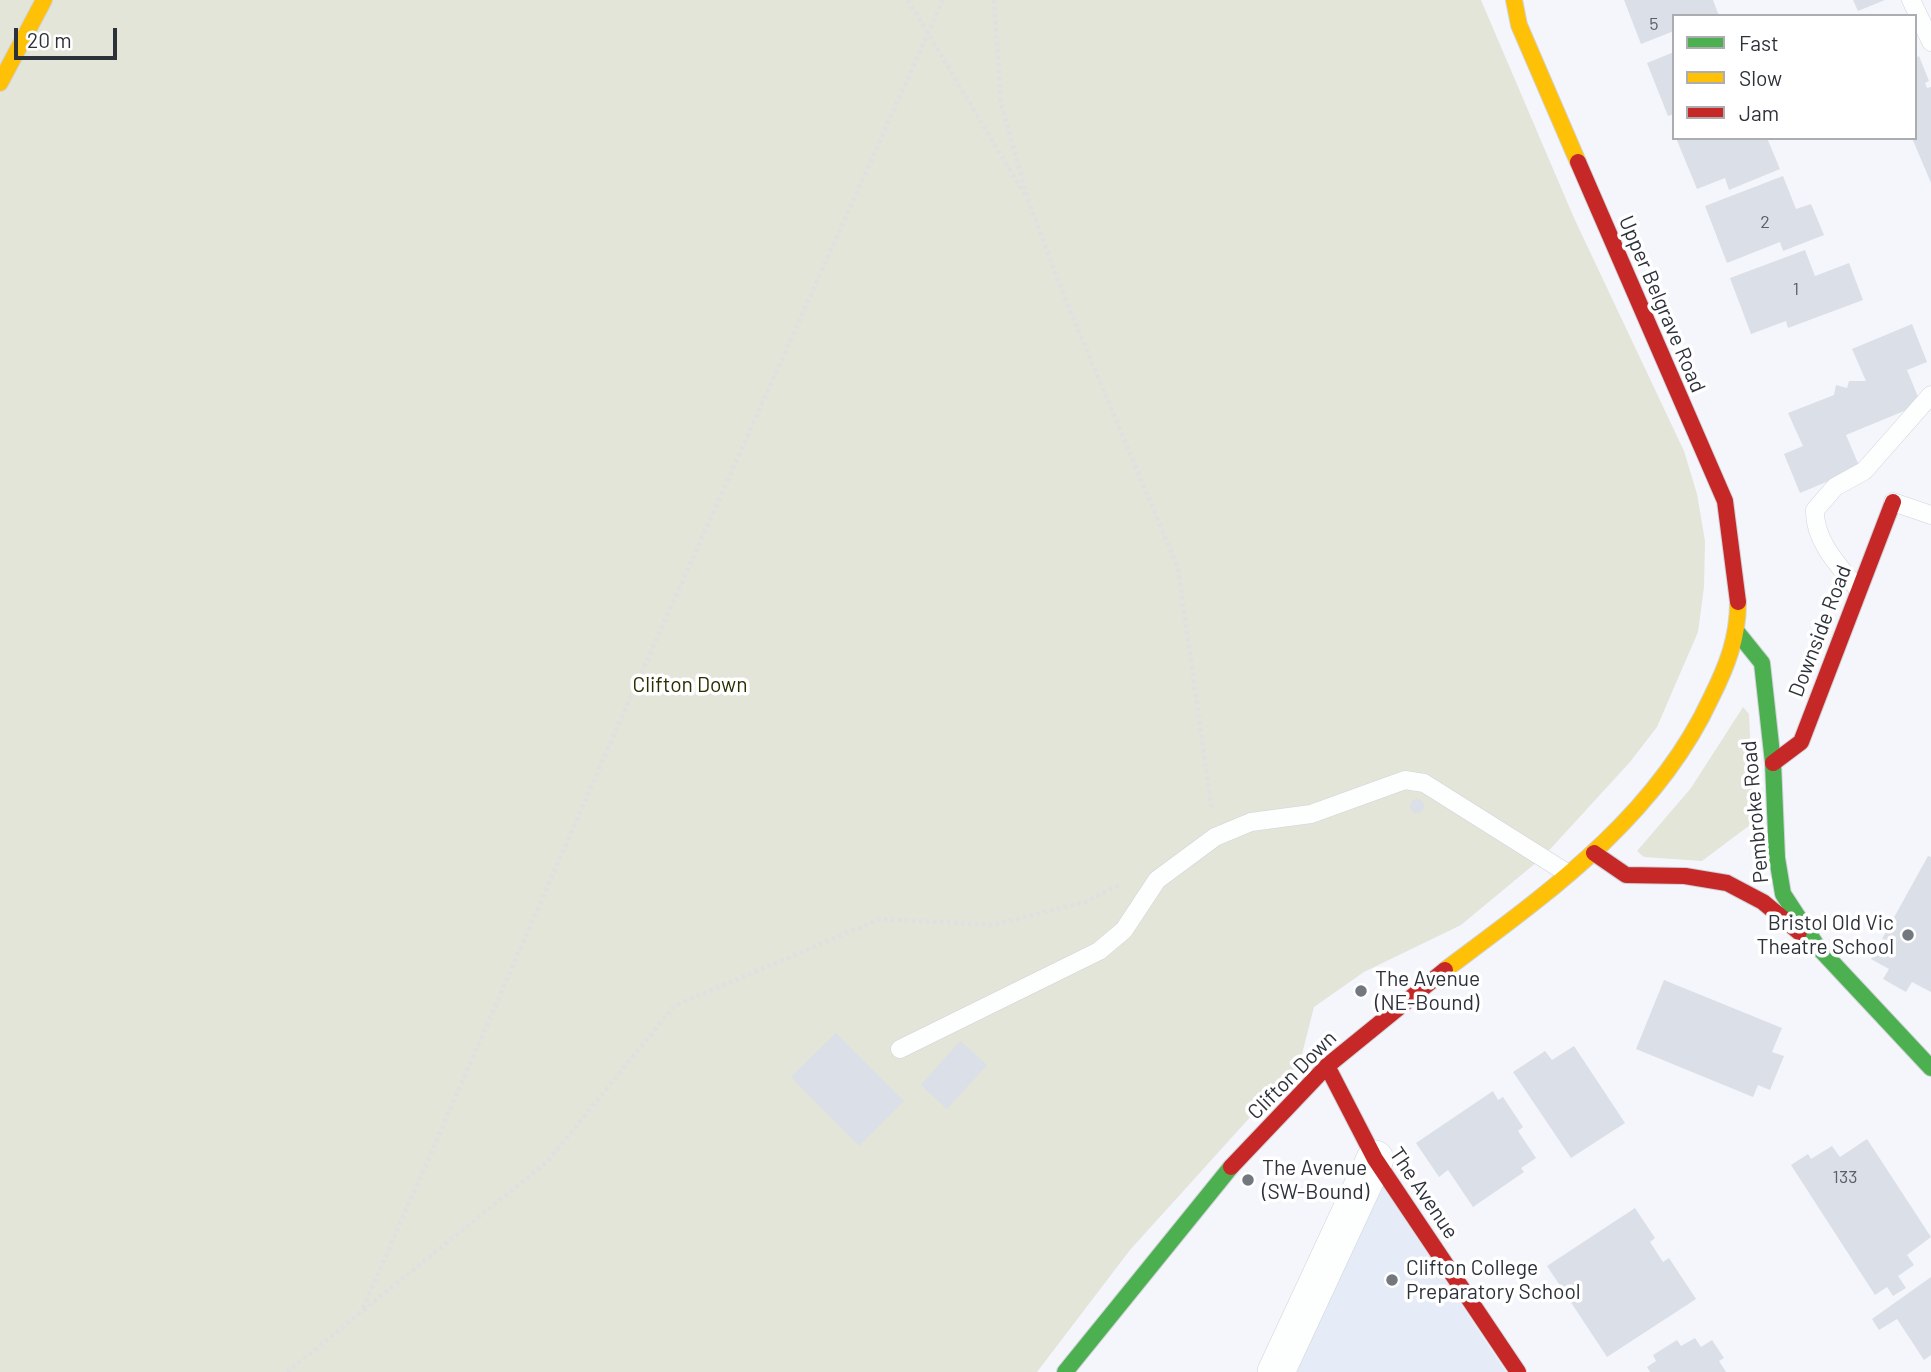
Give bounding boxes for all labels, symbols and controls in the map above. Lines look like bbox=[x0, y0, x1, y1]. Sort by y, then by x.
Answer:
house number: 5 bbox=[1649, 13, 1659, 35]
scale bar bbox=[18, 14, 121, 58]
legend bbox=[1672, 14, 1917, 140]
text: 20 m bbox=[27, 27, 72, 52]
text: Fast bbox=[1739, 30, 1779, 55]
text: Slow bbox=[1739, 65, 1782, 90]
text: Jam bbox=[1739, 100, 1779, 125]
house number: 2 bbox=[1760, 211, 1770, 233]
street label: Upper Belgrave Road bbox=[1613, 212, 1711, 396]
house number: 1 bbox=[1793, 278, 1799, 300]
street label: Downside Road bbox=[1783, 562, 1857, 700]
park label: Clifton Down bbox=[632, 672, 748, 698]
street label: Pembroke Road bbox=[1736, 740, 1774, 884]
place label: Bristol Old Vic Theatre School bbox=[1756, 910, 1894, 960]
marker: Bristol Old Vic Theatre School bbox=[1900, 927, 1916, 943]
place label: The Avenue (NE-Bound) bbox=[1375, 966, 1480, 1016]
marker: The Avenue (NE-Bound) bbox=[1353, 983, 1369, 999]
street label: Clifton Down bbox=[1242, 1025, 1342, 1125]
street label: The Avenue bbox=[1384, 1142, 1464, 1244]
place label: The Avenue (SW-Bound) bbox=[1262, 1155, 1369, 1205]
house number: 133 bbox=[1833, 1166, 1857, 1188]
marker: The Avenue (SW-Bound) bbox=[1240, 1172, 1256, 1188]
place label: Clifton College Preparatory School bbox=[1406, 1255, 1581, 1305]
marker: Clifton College Preparatory School bbox=[1384, 1272, 1400, 1288]

